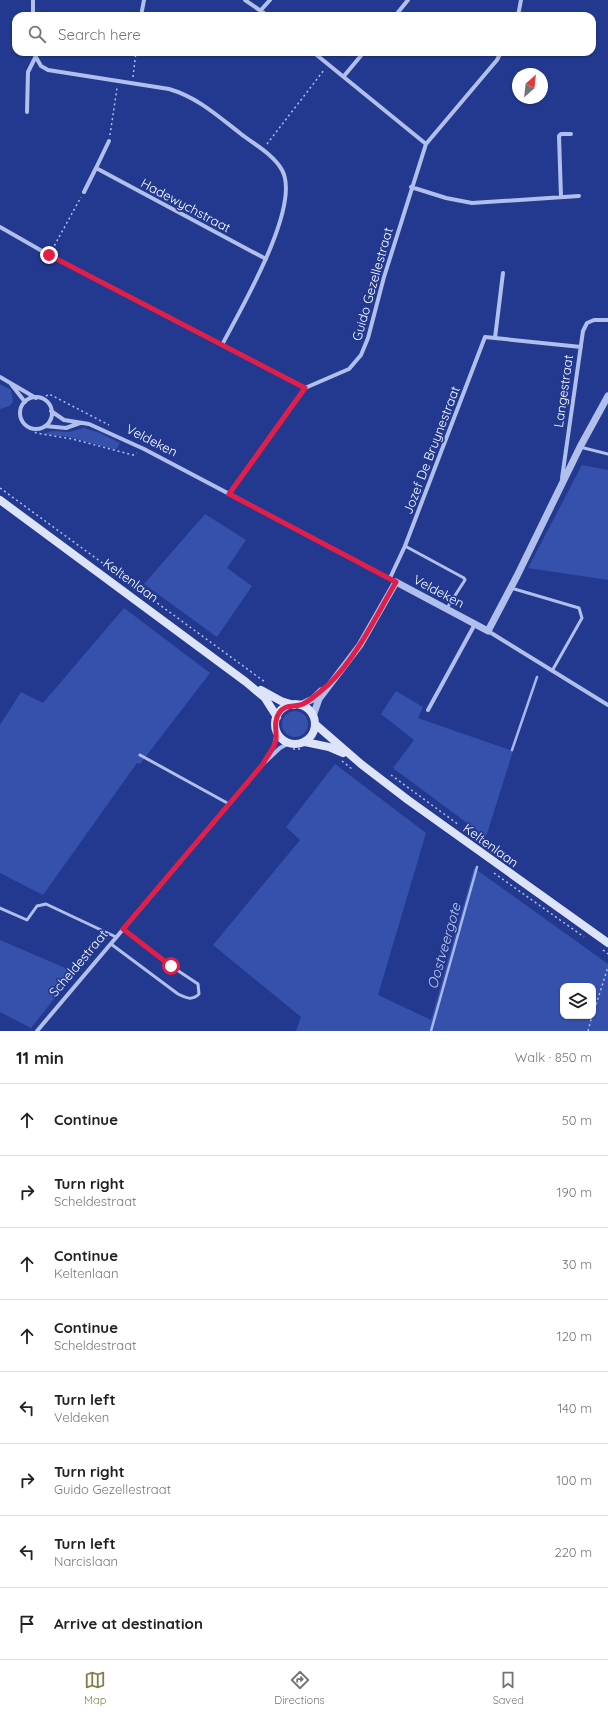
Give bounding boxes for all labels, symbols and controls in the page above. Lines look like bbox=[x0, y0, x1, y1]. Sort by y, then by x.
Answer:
search box bbox=[12, 12, 596, 56]
icon: search bbox=[26, 23, 48, 45]
text: Search here bbox=[58, 25, 141, 44]
north arrow bbox=[512, 68, 548, 104]
street label: Hadewychstraat bbox=[138, 175, 234, 235]
street label: Guido Gezellestraat bbox=[348, 225, 396, 343]
route end bbox=[40, 246, 58, 264]
street label: Langestraat bbox=[550, 354, 576, 428]
street label: Jozef De Bruynestraat bbox=[399, 384, 463, 516]
street label: Veldeken bbox=[124, 420, 180, 460]
street label: Keltenlaan bbox=[100, 555, 162, 605]
street label: Veldeken bbox=[411, 571, 467, 611]
street label: Keltenlaan bbox=[460, 820, 522, 870]
water label: Oostveergote bbox=[423, 900, 465, 991]
street label: Scheldestraat bbox=[45, 926, 111, 1000]
route start bbox=[162, 957, 180, 975]
map controls bbox=[560, 983, 596, 1019]
button: layers bbox=[560, 983, 596, 1019]
text: 11 min bbox=[16, 1047, 64, 1068]
text: Walk · 850 m bbox=[515, 1049, 592, 1065]
icon: ahead bbox=[16, 1109, 38, 1131]
text: Continue bbox=[54, 1110, 118, 1129]
text: 50 m bbox=[562, 1112, 592, 1128]
text: Turn right bbox=[54, 1174, 125, 1193]
icon: right bbox=[16, 1181, 38, 1203]
text: 190 m bbox=[557, 1184, 592, 1200]
text: Scheldestraat bbox=[54, 1193, 137, 1209]
text: Continue bbox=[54, 1246, 118, 1265]
icon: ahead bbox=[16, 1253, 38, 1275]
text: 30 m bbox=[562, 1256, 592, 1272]
text: Keltenlaan bbox=[54, 1265, 118, 1281]
text: Continue bbox=[54, 1318, 118, 1337]
icon: ahead bbox=[16, 1325, 38, 1347]
text: 120 m bbox=[557, 1328, 592, 1344]
text: Scheldestraat bbox=[54, 1337, 137, 1353]
text: Turn left bbox=[54, 1390, 116, 1409]
icon: left bbox=[16, 1397, 38, 1419]
text: 140 m bbox=[557, 1400, 592, 1416]
text: Veldeken bbox=[54, 1409, 109, 1425]
text: Turn right bbox=[54, 1462, 125, 1481]
icon: right bbox=[16, 1469, 38, 1491]
text: 100 m bbox=[556, 1472, 592, 1488]
text: Guido Gezellestraat bbox=[54, 1481, 171, 1497]
text: Turn left bbox=[54, 1534, 116, 1553]
icon: left bbox=[16, 1541, 38, 1563]
text: 220 m bbox=[554, 1544, 592, 1560]
text: Narcislaan bbox=[54, 1553, 118, 1569]
icon: arrive bbox=[16, 1613, 38, 1635]
text: Arrive at destination bbox=[54, 1614, 203, 1633]
tab: Map bbox=[84, 1669, 106, 1707]
tab: Directions bbox=[274, 1669, 325, 1707]
tab: Saved bbox=[493, 1669, 524, 1707]

